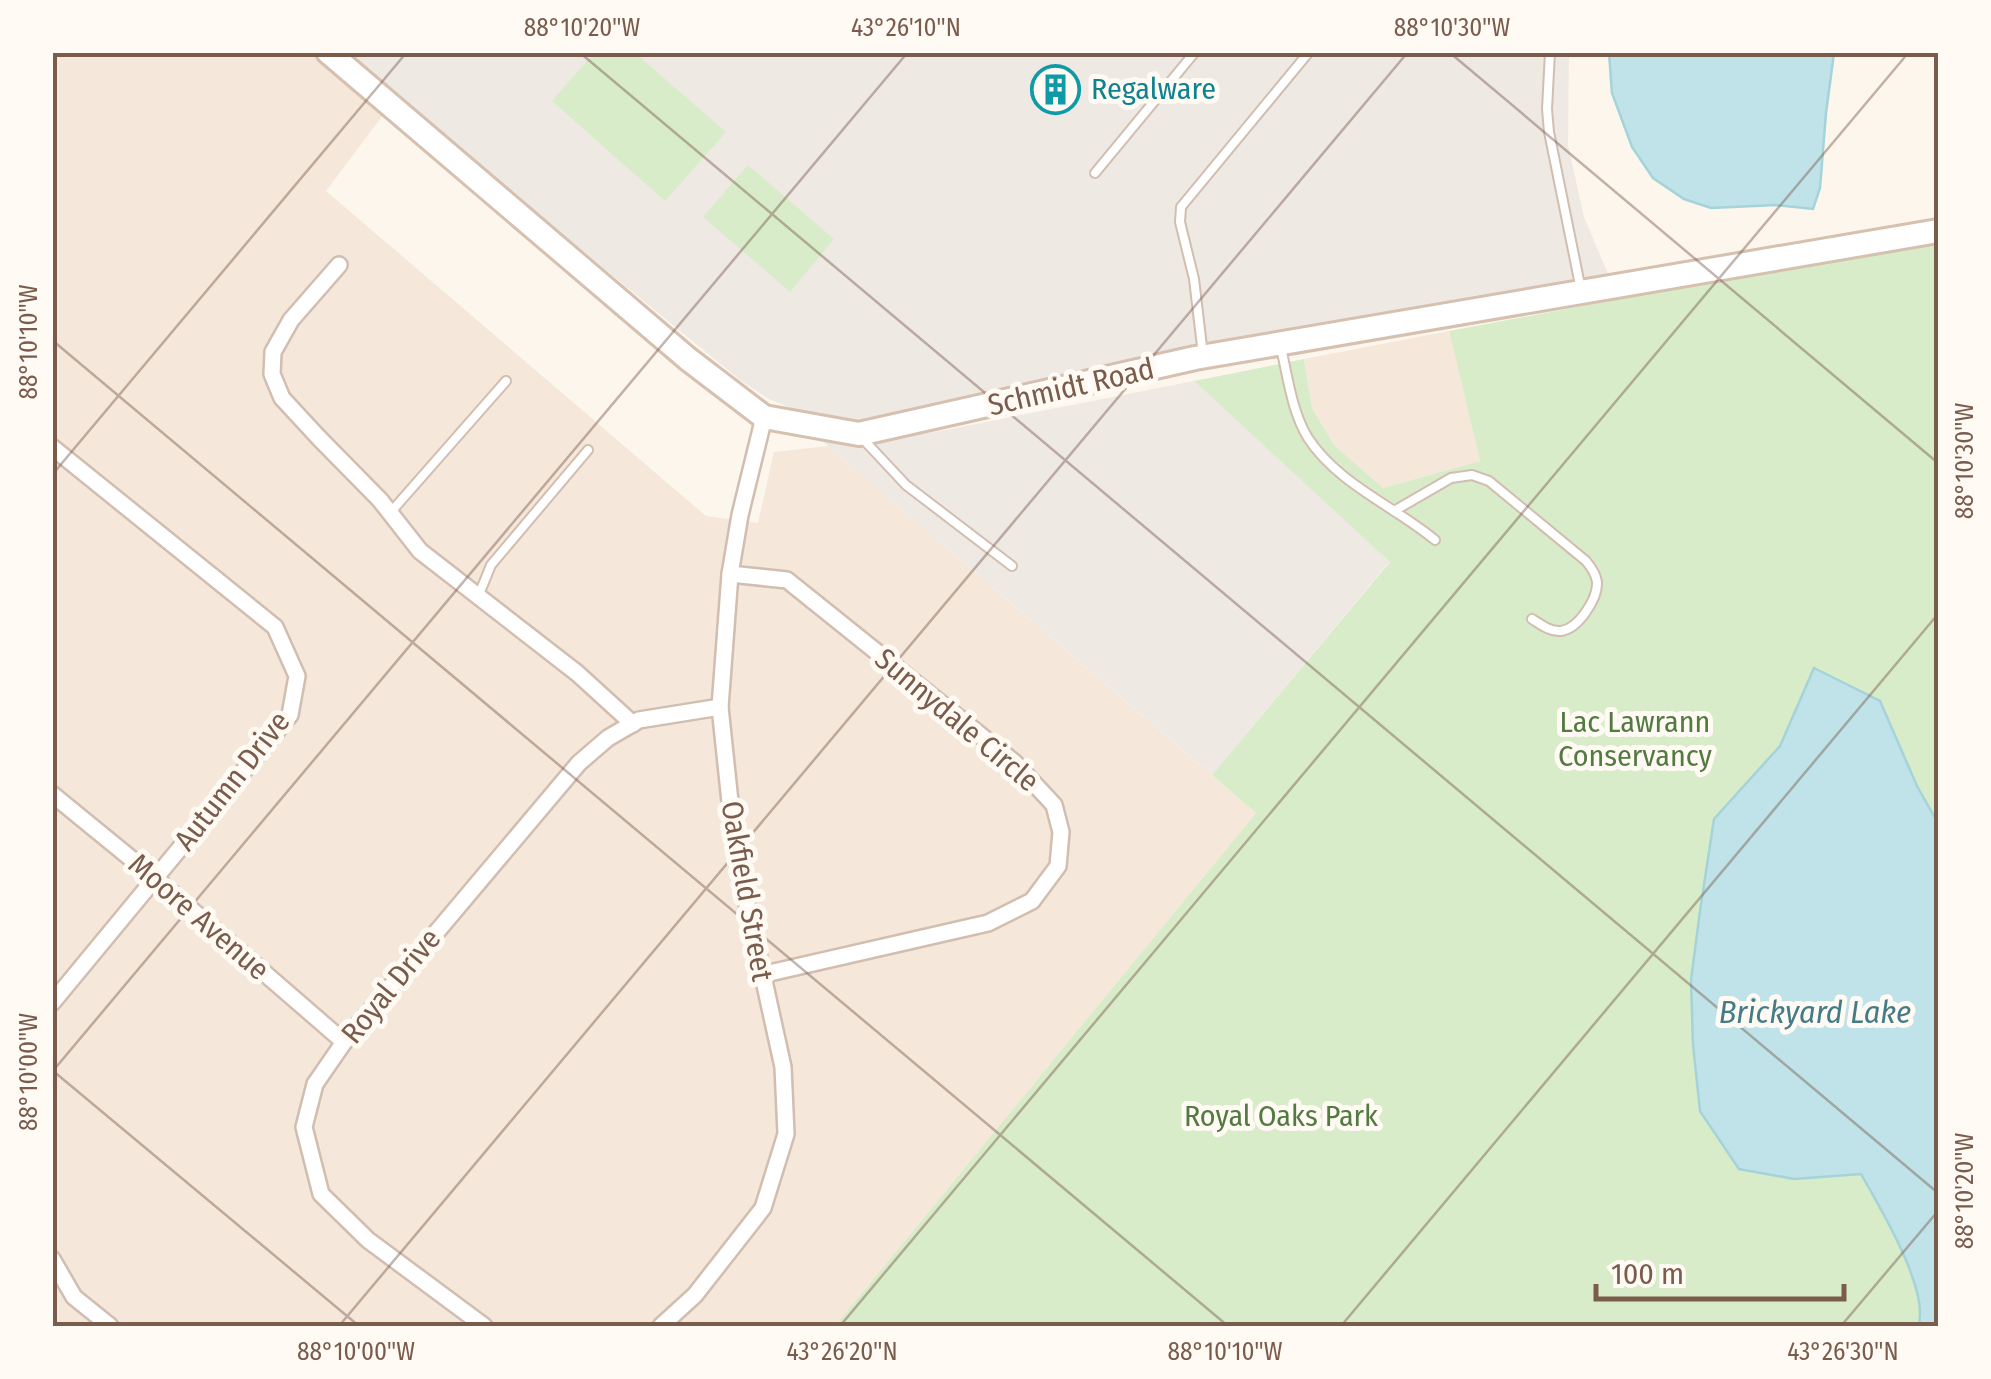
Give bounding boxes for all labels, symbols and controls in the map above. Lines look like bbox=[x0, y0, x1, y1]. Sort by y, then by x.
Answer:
text: 88°10'20"W bbox=[524, 13, 640, 43]
text: 43°26'10"N bbox=[851, 13, 961, 43]
text: 88°10'30"W bbox=[1394, 13, 1511, 43]
building icon: Regalware bbox=[1030, 63, 1082, 115]
place label: Regalware bbox=[1091, 71, 1216, 107]
text: 88°10'10"W bbox=[14, 284, 44, 400]
street label: Schmidt Road bbox=[984, 350, 1158, 424]
text: 88°10'30"W bbox=[1950, 402, 1980, 519]
street label: Sunnydale Circle bbox=[868, 641, 1046, 799]
street label: Autumn Drive bbox=[167, 704, 297, 858]
park label: Lac Lawrann Conservancy bbox=[1558, 704, 1713, 774]
street label: Oakfield Street bbox=[713, 798, 781, 984]
street label: Moore Avenue bbox=[121, 846, 277, 988]
street label: Royal Drive bbox=[334, 921, 448, 1051]
water label: Brickyard Lake bbox=[1719, 993, 1911, 1031]
text: 88°10'00"W bbox=[14, 1013, 44, 1131]
park label: Royal Oaks Park bbox=[1184, 1098, 1378, 1134]
text: 88°10'20"W bbox=[1950, 1133, 1980, 1249]
scale bar bbox=[1596, 1239, 1844, 1301]
text: 100 m bbox=[1611, 1256, 1684, 1292]
text: 88°10'00"W bbox=[297, 1337, 415, 1367]
text: 43°26'20"N bbox=[786, 1337, 898, 1367]
text: 88°10'10"W bbox=[1167, 1337, 1283, 1367]
text: 43°26'30"N bbox=[1787, 1337, 1899, 1367]

